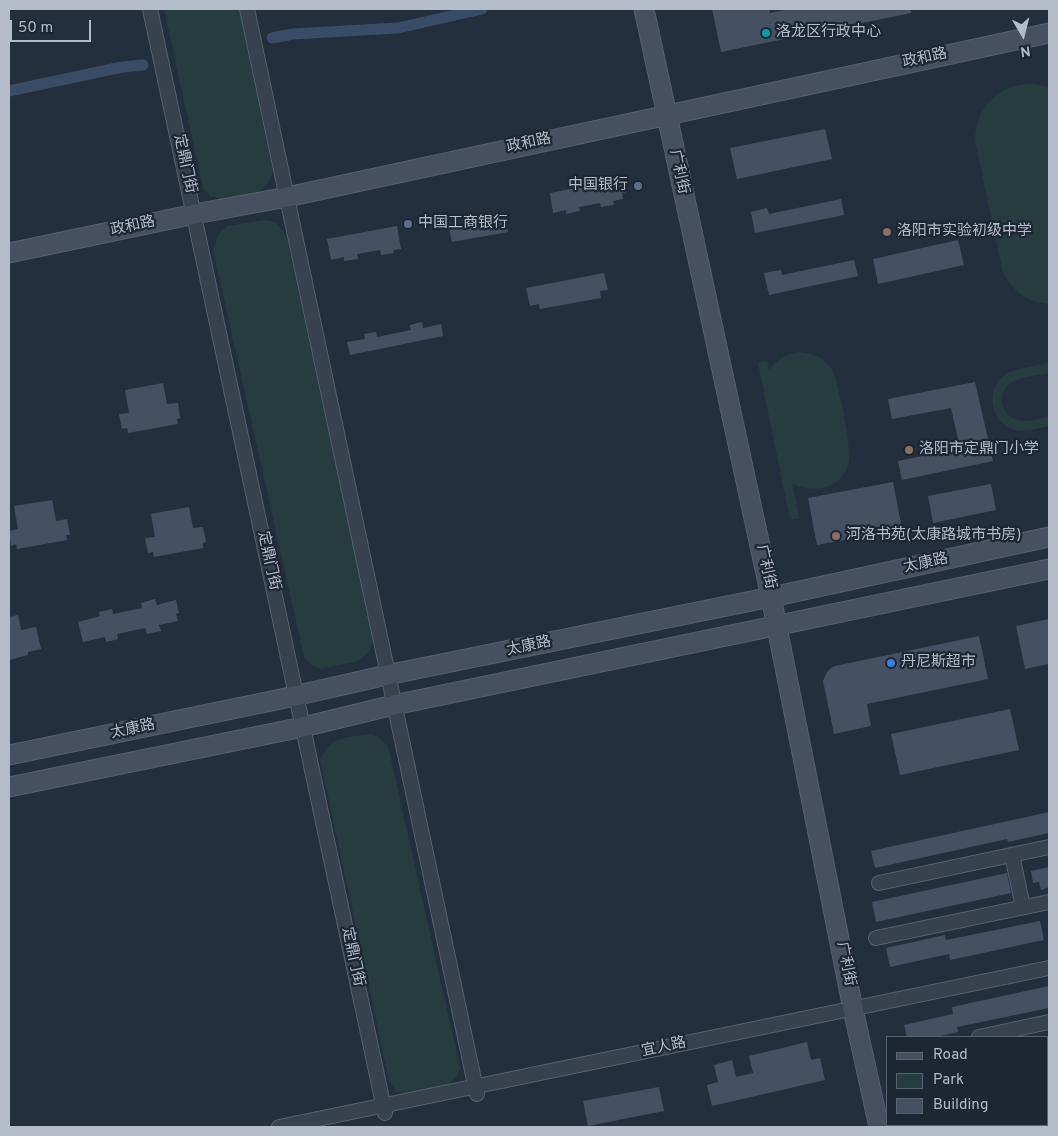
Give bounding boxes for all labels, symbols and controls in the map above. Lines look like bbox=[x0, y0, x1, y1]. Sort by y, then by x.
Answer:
scale bar bbox=[12, 10, 94, 42]
north arrow bbox=[998, 10, 1048, 60]
text: 50 m bbox=[18, 19, 53, 38]
place label: 洛龙区行政中心 bbox=[776, 24, 881, 42]
marker: 洛龙区行政中心 bbox=[760, 27, 772, 39]
text: N bbox=[1019, 41, 1031, 59]
street label: 政和路 bbox=[901, 46, 949, 72]
street label: 政和路 bbox=[505, 131, 553, 157]
street label: 定鼎门街 bbox=[169, 133, 199, 195]
street label: 广利街 bbox=[665, 148, 691, 196]
place label: 中国银行 bbox=[568, 177, 628, 195]
marker: 中国银行 bbox=[632, 180, 644, 192]
street label: 政和路 bbox=[109, 214, 157, 240]
place label: 中国工商银行 bbox=[418, 215, 508, 233]
marker: 中国工商银行 bbox=[402, 218, 414, 230]
place label: 洛阳市实验初级中学 bbox=[897, 223, 1032, 241]
marker: 洛阳市实验初级中学 bbox=[881, 226, 893, 238]
place label: 洛阳市定鼎门小学 bbox=[919, 441, 1039, 459]
marker: 洛阳市定鼎门小学 bbox=[903, 444, 915, 456]
place label: 河洛书苑(太康路城市书房) bbox=[846, 527, 1021, 545]
street label: 定鼎门街 bbox=[253, 530, 283, 592]
marker: 河洛书苑(太康路城市书房) bbox=[830, 530, 842, 542]
street label: 广利街 bbox=[752, 543, 778, 591]
street label: 太康路 bbox=[902, 551, 950, 577]
street label: 太康路 bbox=[505, 634, 553, 660]
place label: 丹尼斯超市 bbox=[901, 654, 976, 672]
marker: 丹尼斯超市 bbox=[885, 657, 897, 669]
street label: 太康路 bbox=[109, 717, 157, 743]
street label: 定鼎门街 bbox=[337, 926, 367, 988]
street label: 广利街 bbox=[832, 940, 858, 988]
street label: 宜人路 bbox=[640, 1035, 688, 1061]
legend bbox=[886, 1036, 1048, 1126]
text: Road bbox=[933, 1046, 968, 1065]
text: Park bbox=[933, 1071, 964, 1090]
text: Building bbox=[933, 1096, 988, 1115]

